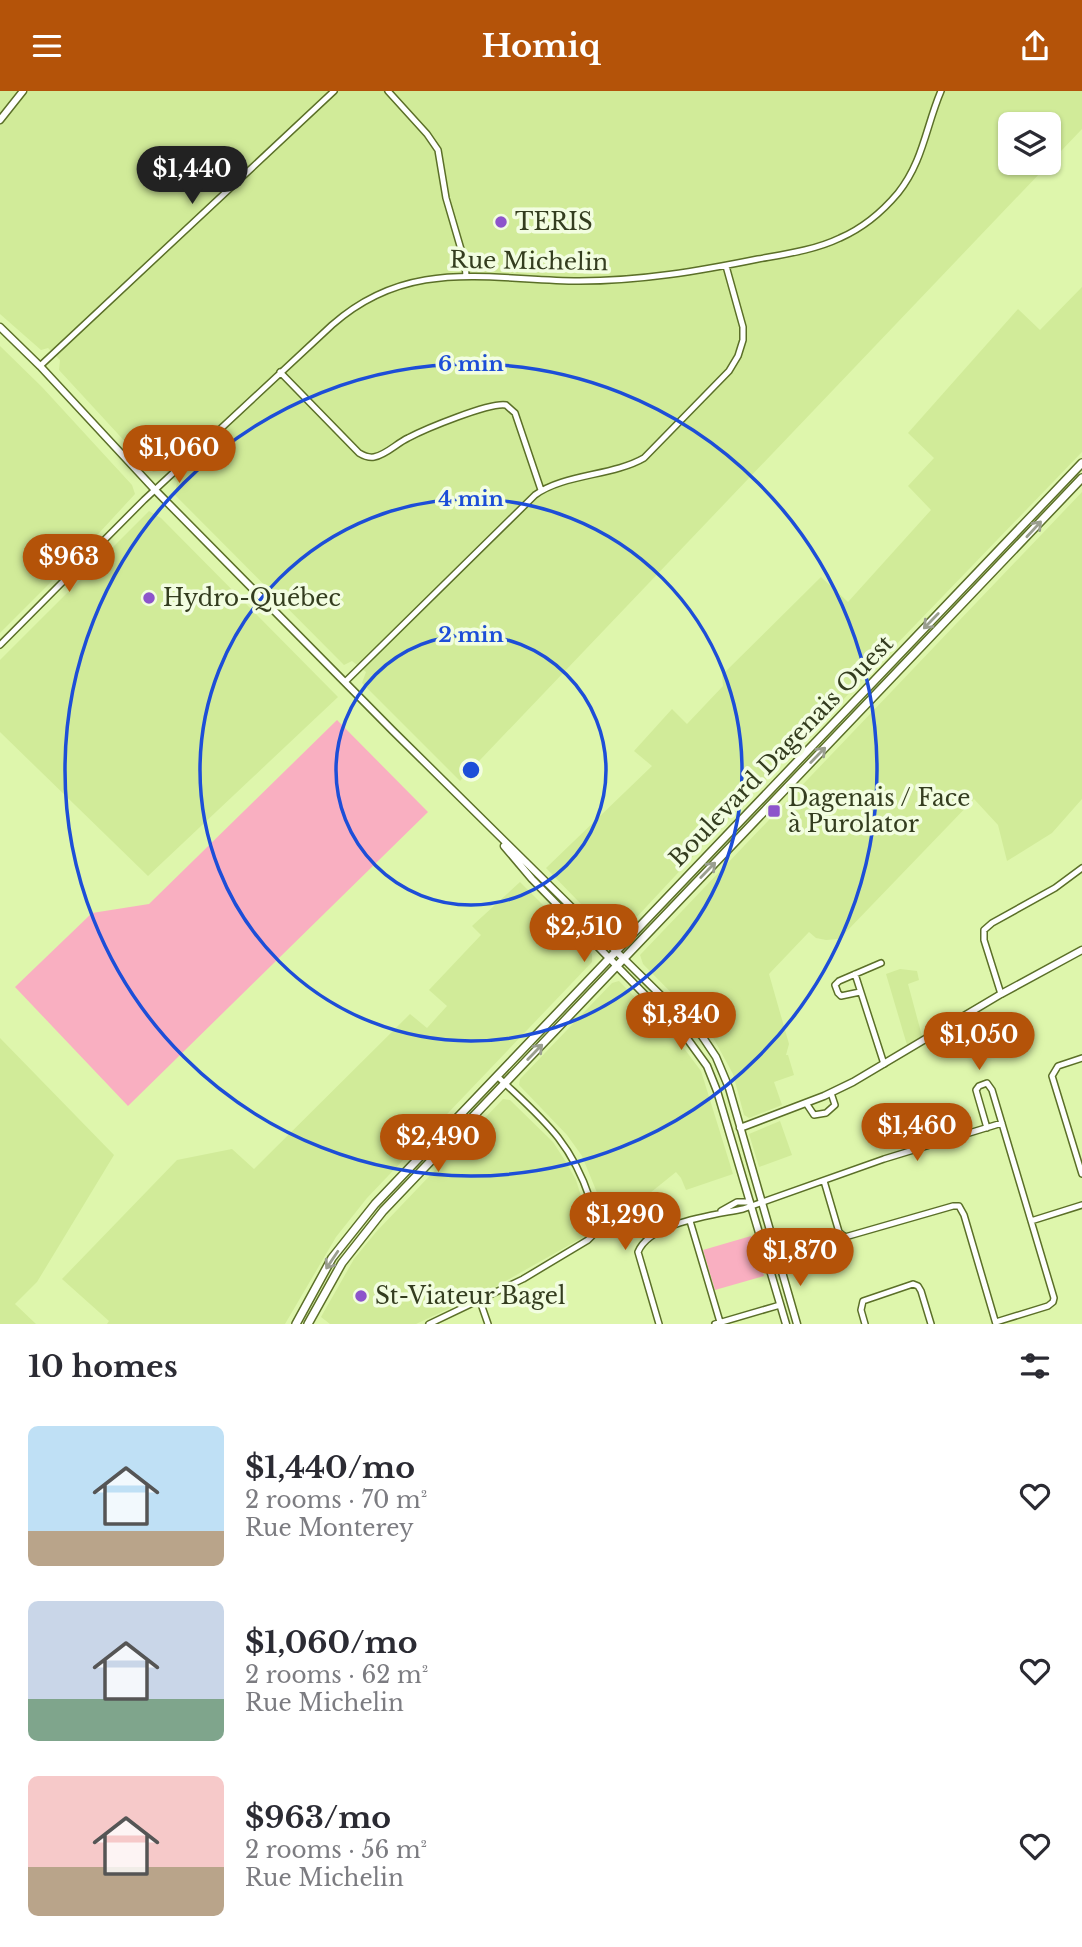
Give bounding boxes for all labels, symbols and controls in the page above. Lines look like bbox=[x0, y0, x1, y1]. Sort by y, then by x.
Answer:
text: Homiq bbox=[481, 26, 601, 66]
icon: menu bbox=[28, 27, 66, 65]
icon: share bbox=[1016, 27, 1054, 65]
map controls bbox=[998, 112, 1061, 175]
button: layers bbox=[998, 112, 1061, 175]
pin: $1,440 bbox=[135, 146, 249, 206]
text: $1,440 bbox=[153, 155, 231, 183]
place label: TERIS bbox=[515, 208, 593, 236]
marker: TERIS bbox=[493, 214, 509, 230]
street label: Rue Michelin bbox=[449, 246, 609, 276]
text: 6 min bbox=[438, 351, 504, 377]
pin: $1,060 bbox=[122, 425, 236, 485]
text: $1,060 bbox=[139, 434, 219, 462]
text: 4 min bbox=[438, 486, 504, 512]
one-way arrow bbox=[1025, 521, 1042, 538]
pin: $963 bbox=[28, 535, 110, 594]
text: $963 bbox=[39, 543, 99, 571]
place label: Hydro-Québec bbox=[163, 584, 341, 612]
marker: Hydro-Québec bbox=[141, 590, 157, 606]
one-way arrow bbox=[923, 612, 940, 629]
text: 2 min bbox=[438, 622, 504, 648]
street label: Boulevard Dagenais Ouest bbox=[663, 629, 899, 872]
one-way arrow bbox=[809, 747, 826, 764]
centre of rings bbox=[459, 758, 483, 782]
place label: Dagenais / Face à Purolator bbox=[788, 784, 970, 838]
marker: Dagenais / Face à Purolator bbox=[766, 803, 782, 819]
one-way arrow bbox=[699, 862, 716, 879]
pin: $2,510 bbox=[527, 905, 641, 964]
text: $2,510 bbox=[546, 913, 622, 941]
pin: $1,340 bbox=[624, 993, 738, 1052]
text: $1,340 bbox=[642, 1001, 720, 1029]
pin: $1,050 bbox=[922, 1013, 1036, 1072]
text: $1,050 bbox=[940, 1021, 1018, 1049]
one-way arrow bbox=[526, 1044, 543, 1061]
pin: $1,460 bbox=[860, 1103, 974, 1163]
text: $1,460 bbox=[877, 1112, 957, 1140]
pin: $2,490 bbox=[381, 1115, 495, 1174]
text: $2,490 bbox=[396, 1123, 480, 1151]
pin: $1,290 bbox=[568, 1193, 682, 1252]
text: $1,290 bbox=[586, 1201, 664, 1229]
pin: $1,870 bbox=[743, 1229, 857, 1288]
text: $1,870 bbox=[763, 1237, 837, 1265]
one-way arrow bbox=[325, 1250, 339, 1269]
place label: St-Viateur Bagel bbox=[375, 1282, 565, 1310]
marker: St-Viateur Bagel bbox=[353, 1288, 369, 1304]
icon: filters bbox=[1016, 1347, 1054, 1385]
text: 10 homes bbox=[28, 1348, 178, 1385]
text: $1,440/mo bbox=[245, 1449, 415, 1486]
icon: home bbox=[84, 1454, 168, 1538]
icon: heart bbox=[1016, 1477, 1054, 1515]
text: 2 rooms · 70 m² bbox=[245, 1486, 427, 1514]
text: Rue Monterey bbox=[245, 1514, 414, 1542]
text: $1,060/mo bbox=[245, 1624, 417, 1661]
icon: home bbox=[84, 1629, 168, 1713]
icon: heart bbox=[1016, 1652, 1054, 1690]
text: 2 rooms · 62 m² bbox=[245, 1661, 428, 1689]
text: Rue Michelin bbox=[245, 1689, 404, 1717]
text: $963/mo bbox=[245, 1799, 391, 1836]
icon: home bbox=[84, 1804, 168, 1888]
icon: heart bbox=[1016, 1827, 1054, 1865]
text: 2 rooms · 56 m² bbox=[245, 1836, 427, 1864]
text: Rue Michelin bbox=[245, 1864, 404, 1892]

